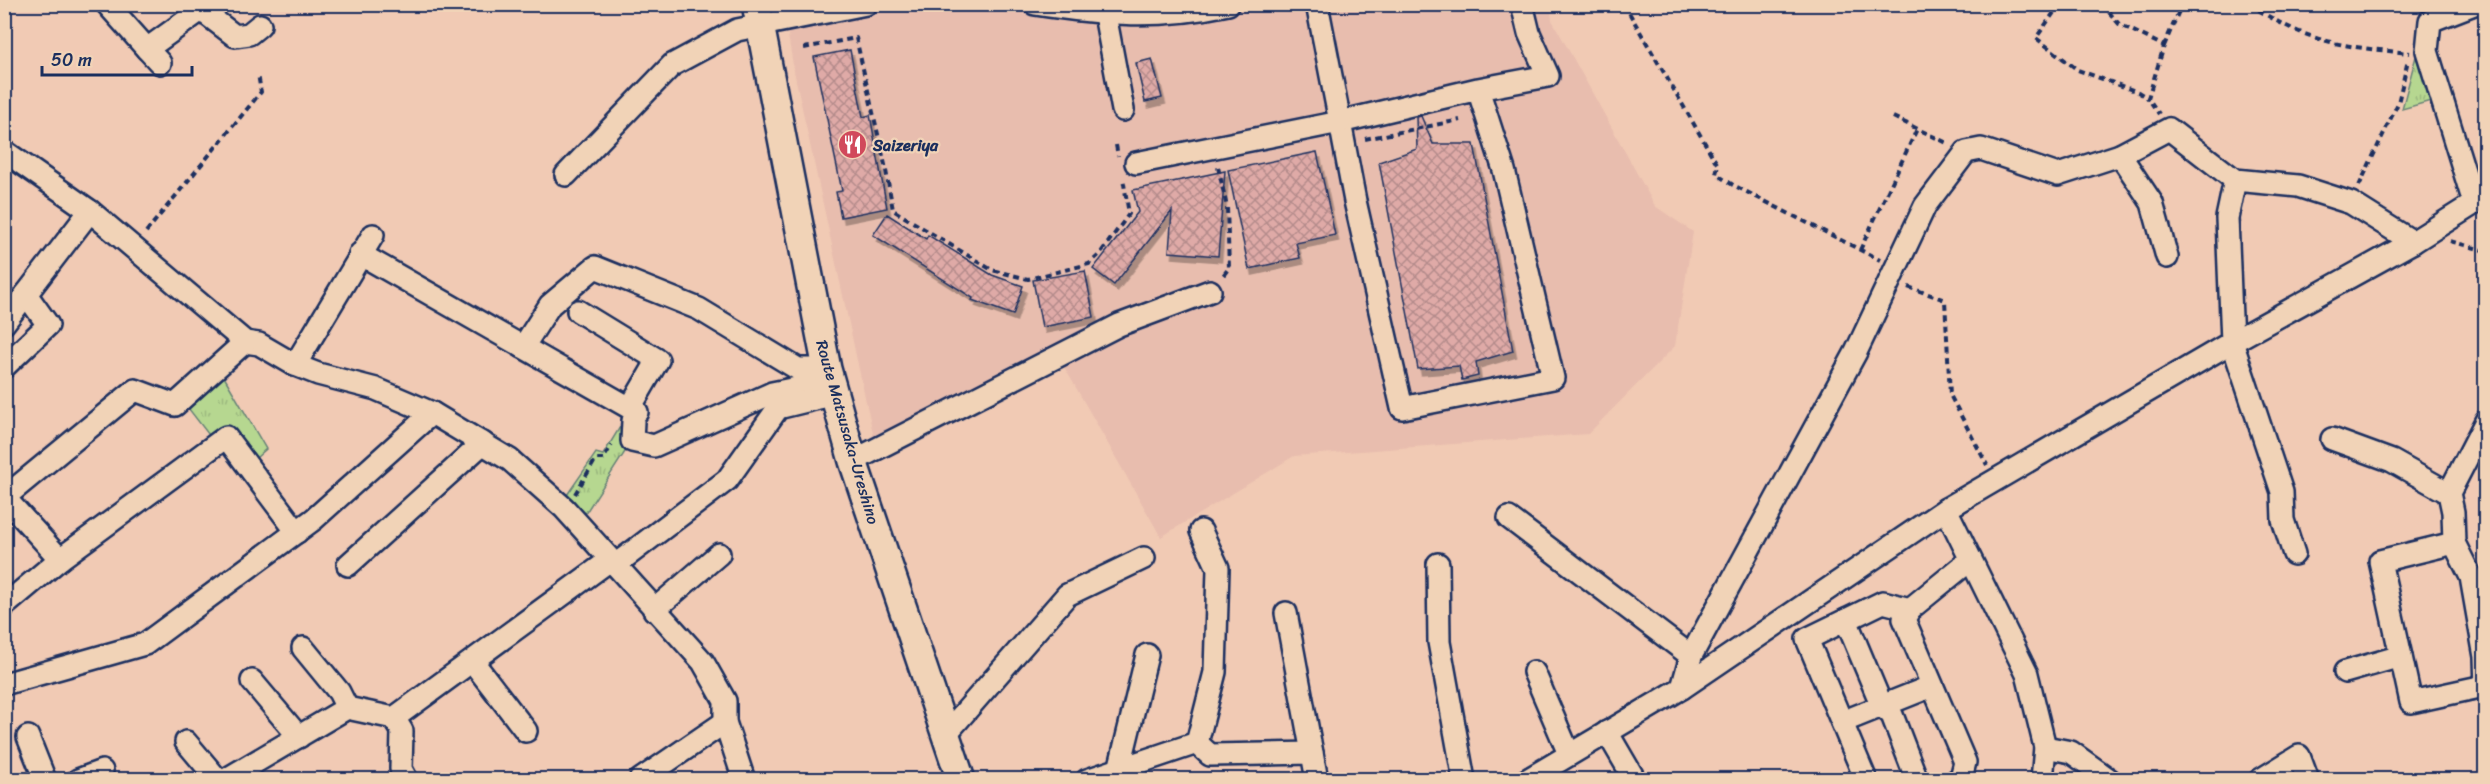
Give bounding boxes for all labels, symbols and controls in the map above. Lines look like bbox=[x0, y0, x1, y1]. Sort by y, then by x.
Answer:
scale bar bbox=[42, 39, 192, 77]
text: 50 m bbox=[51, 44, 92, 76]
restaurant icon: Saizeriya bbox=[836, 129, 868, 161]
place label: Saizeriya bbox=[872, 131, 939, 160]
street label: Route Matsusaka-Ureshino bbox=[807, 336, 888, 528]

